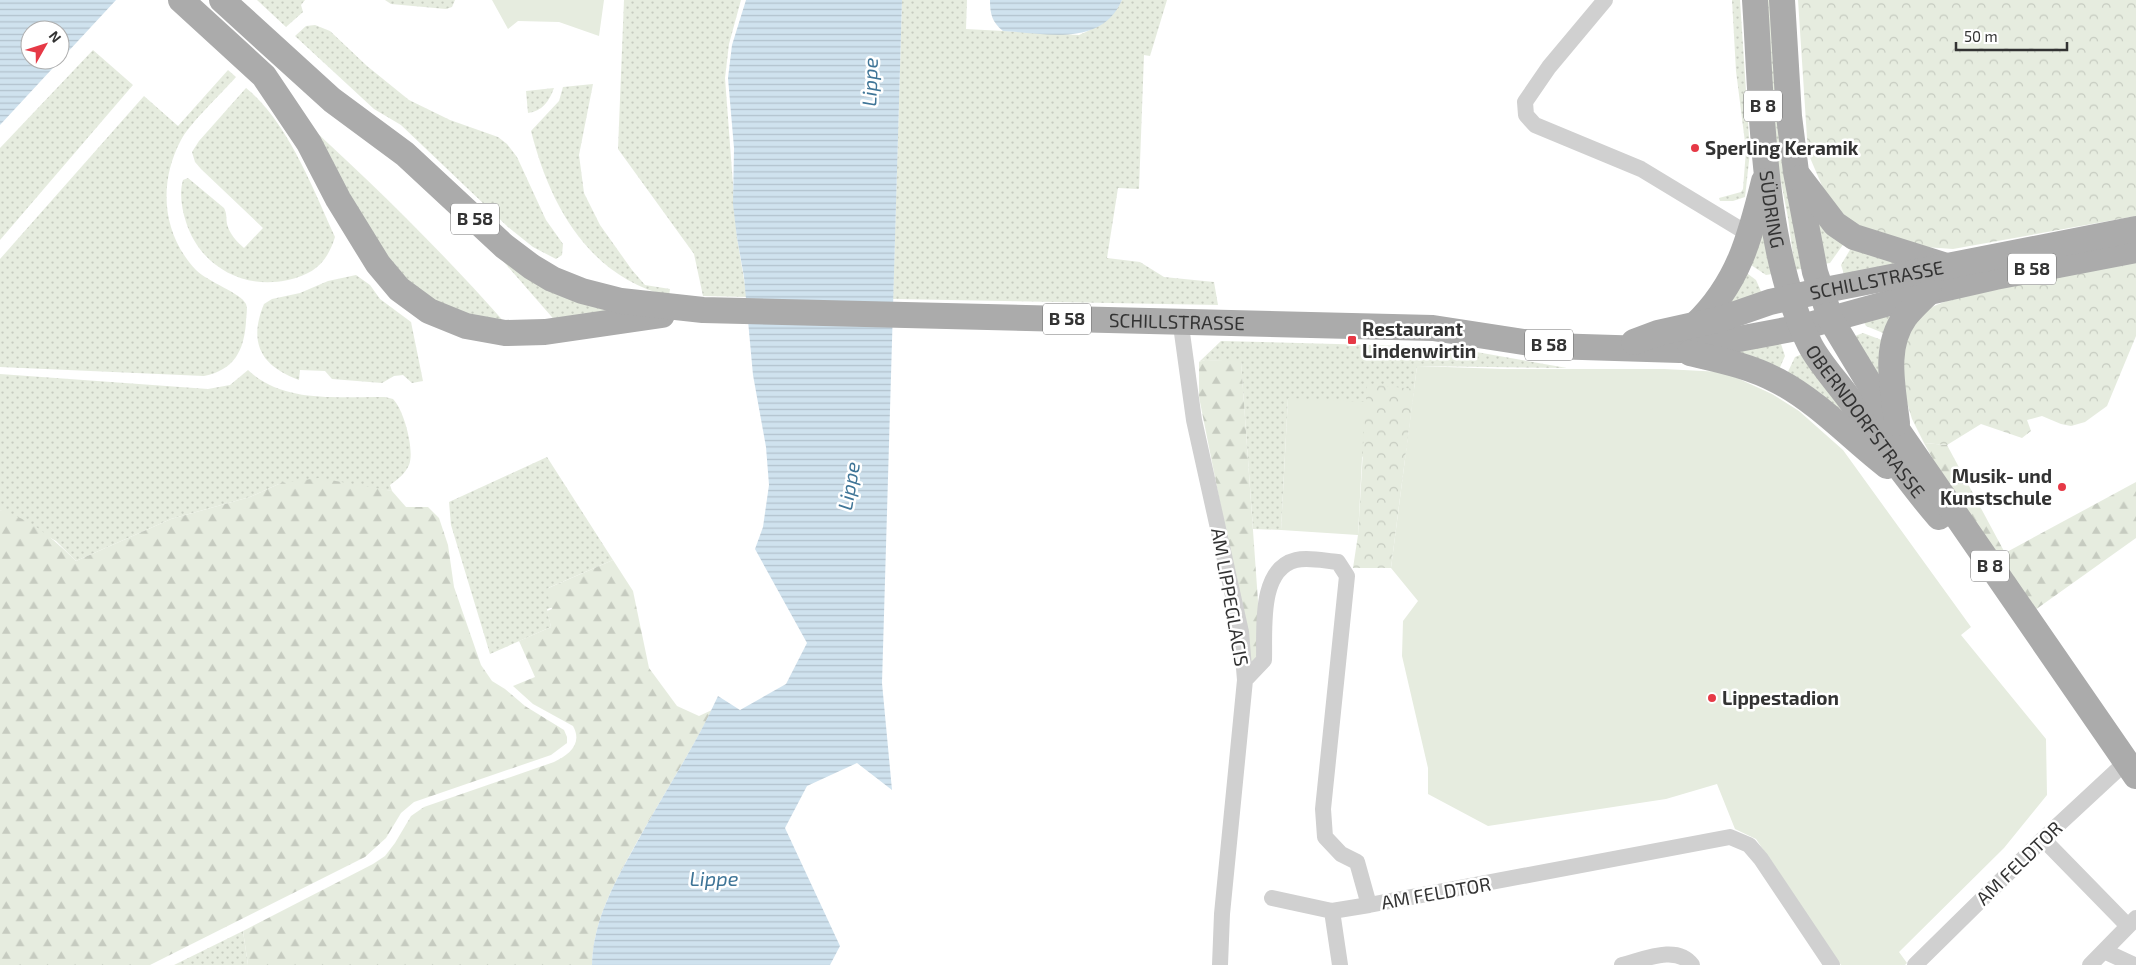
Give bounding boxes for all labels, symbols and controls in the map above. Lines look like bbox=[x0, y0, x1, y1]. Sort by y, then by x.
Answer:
north arrow bbox=[20, 20, 70, 70]
scale bar bbox=[1956, 20, 2067, 52]
text: N bbox=[46, 27, 65, 46]
text: 50 m bbox=[1964, 27, 1998, 45]
water label: Lippe bbox=[856, 57, 882, 107]
road number: B 8 bbox=[1744, 90, 1782, 122]
place label: Sperling Keramik bbox=[1705, 136, 1859, 159]
marker: Sperling Keramik bbox=[1689, 142, 1701, 154]
street label: SÜDRING bbox=[1756, 169, 1790, 250]
road number: B 58 bbox=[451, 203, 499, 234]
road number: B 58 bbox=[2008, 253, 2056, 284]
street label: SCHILLSTRASSE bbox=[1807, 255, 1946, 304]
road number: B 58 bbox=[1043, 304, 1091, 334]
street label: SCHILLSTRASSE bbox=[1109, 308, 1245, 334]
place label: Restaurant Lindenwirtin bbox=[1362, 317, 1476, 362]
road number: B 58 bbox=[1525, 330, 1573, 360]
marker: Restaurant Lindenwirtin bbox=[1346, 334, 1358, 346]
street label: OBERNDORFSTRASSE bbox=[1801, 340, 1930, 502]
water label: Lippe bbox=[832, 459, 864, 512]
place label: Musik- und Kunstschule bbox=[1940, 464, 2052, 509]
marker: Musik- und Kunstschule bbox=[2056, 481, 2068, 493]
street label: AM LIPPEGLACIS bbox=[1207, 526, 1254, 668]
road number: B 8 bbox=[1971, 550, 2009, 582]
place label: Lippestadion bbox=[1722, 686, 1839, 709]
marker: Lippestadion bbox=[1706, 692, 1718, 704]
street label: AM FELDTOR bbox=[1971, 816, 2067, 909]
water label: Lippe bbox=[690, 866, 739, 890]
street label: AM FELDTOR bbox=[1379, 872, 1493, 913]

